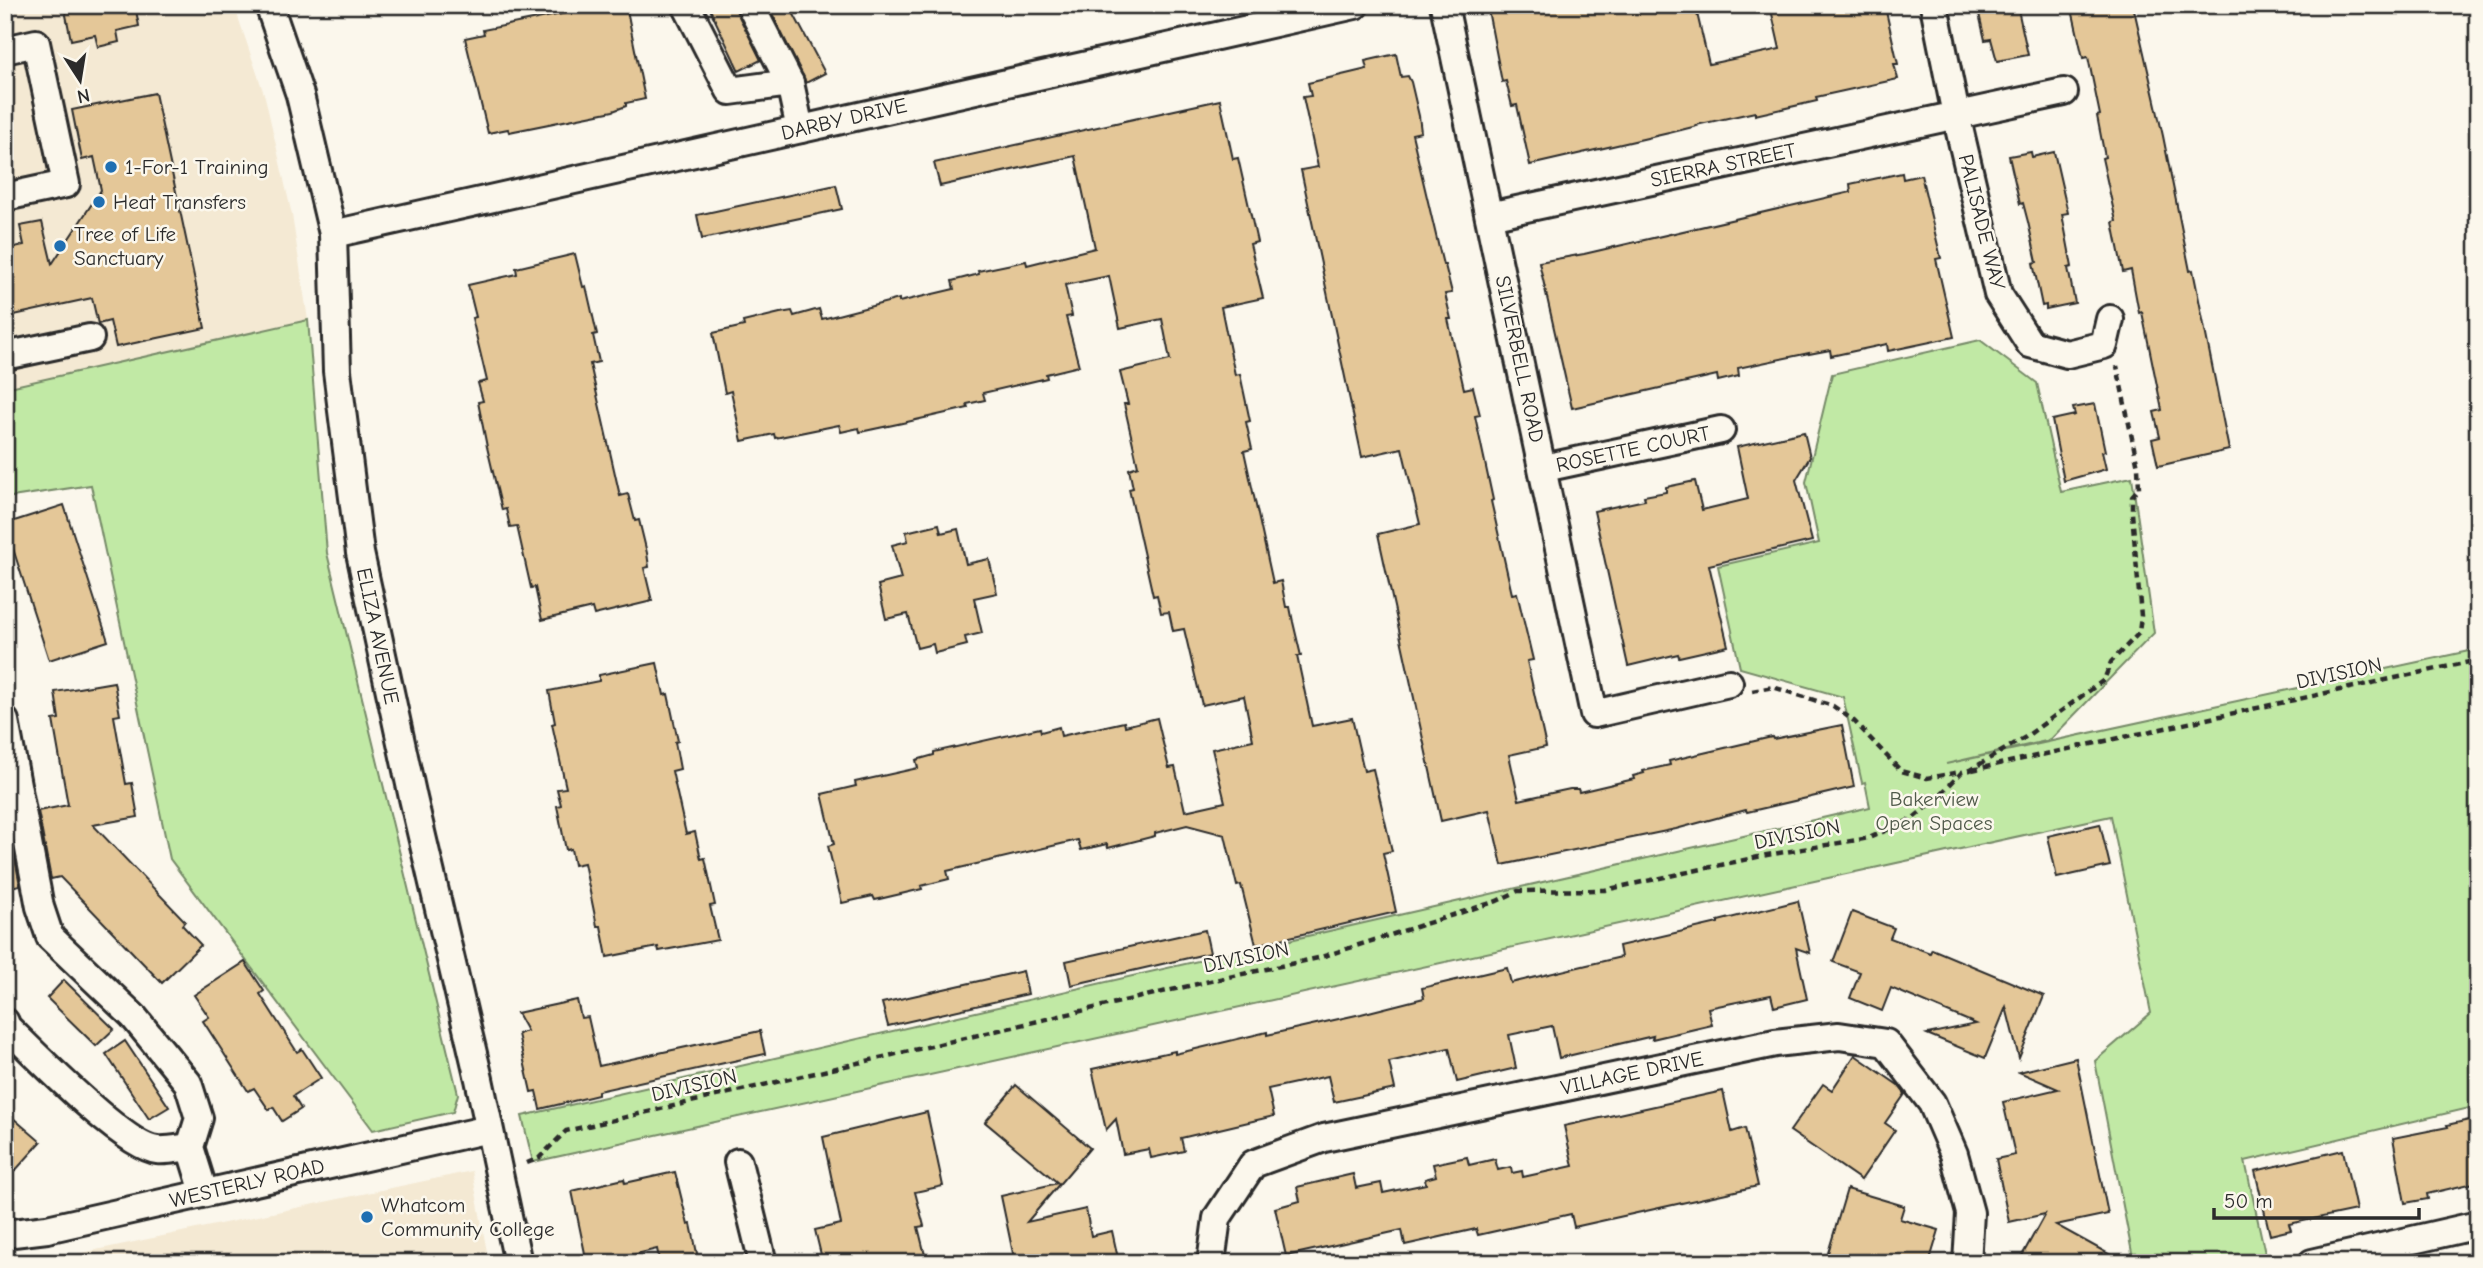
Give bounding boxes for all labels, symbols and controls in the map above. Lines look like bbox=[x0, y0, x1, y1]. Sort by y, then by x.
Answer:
north arrow bbox=[46, 46, 116, 116]
text: N bbox=[75, 84, 92, 108]
street label: DARBY DRIVE bbox=[779, 93, 909, 145]
street label: SIERRA STREET bbox=[1648, 138, 1798, 192]
street label: PALISADE WAY bbox=[1954, 152, 2011, 293]
place label: 1-For-1 Training bbox=[125, 155, 269, 179]
marker: 1-For-1 Training bbox=[103, 159, 119, 175]
place label: Heat Transfers bbox=[113, 190, 246, 214]
marker: Heat Transfers bbox=[91, 194, 107, 210]
place label: Tree of Life Sanctuary bbox=[74, 222, 176, 270]
marker: Tree of Life Sanctuary bbox=[52, 238, 68, 254]
street label: SILVERBELL ROAD bbox=[1491, 273, 1549, 445]
street label: ROSETTE COURT bbox=[1554, 421, 1712, 477]
street label: ELIZA AVENUE bbox=[352, 566, 404, 706]
street label: DIVISION bbox=[2294, 652, 2384, 694]
park label: Bakerview Open Spaces bbox=[1876, 787, 1992, 835]
street label: DIVISION bbox=[1752, 814, 1842, 854]
street label: DIVISION bbox=[1201, 936, 1291, 978]
street label: VILLAGE DRIVE bbox=[1558, 1046, 1706, 1100]
street label: DIVISION bbox=[649, 1064, 739, 1106]
street label: WESTERLY ROAD bbox=[167, 1153, 327, 1213]
scale bar bbox=[2214, 1177, 2418, 1221]
text: 50 m bbox=[2224, 1189, 2273, 1213]
place label: Whatcom Community College bbox=[381, 1193, 555, 1241]
marker: Whatcom Community College bbox=[359, 1209, 375, 1225]

